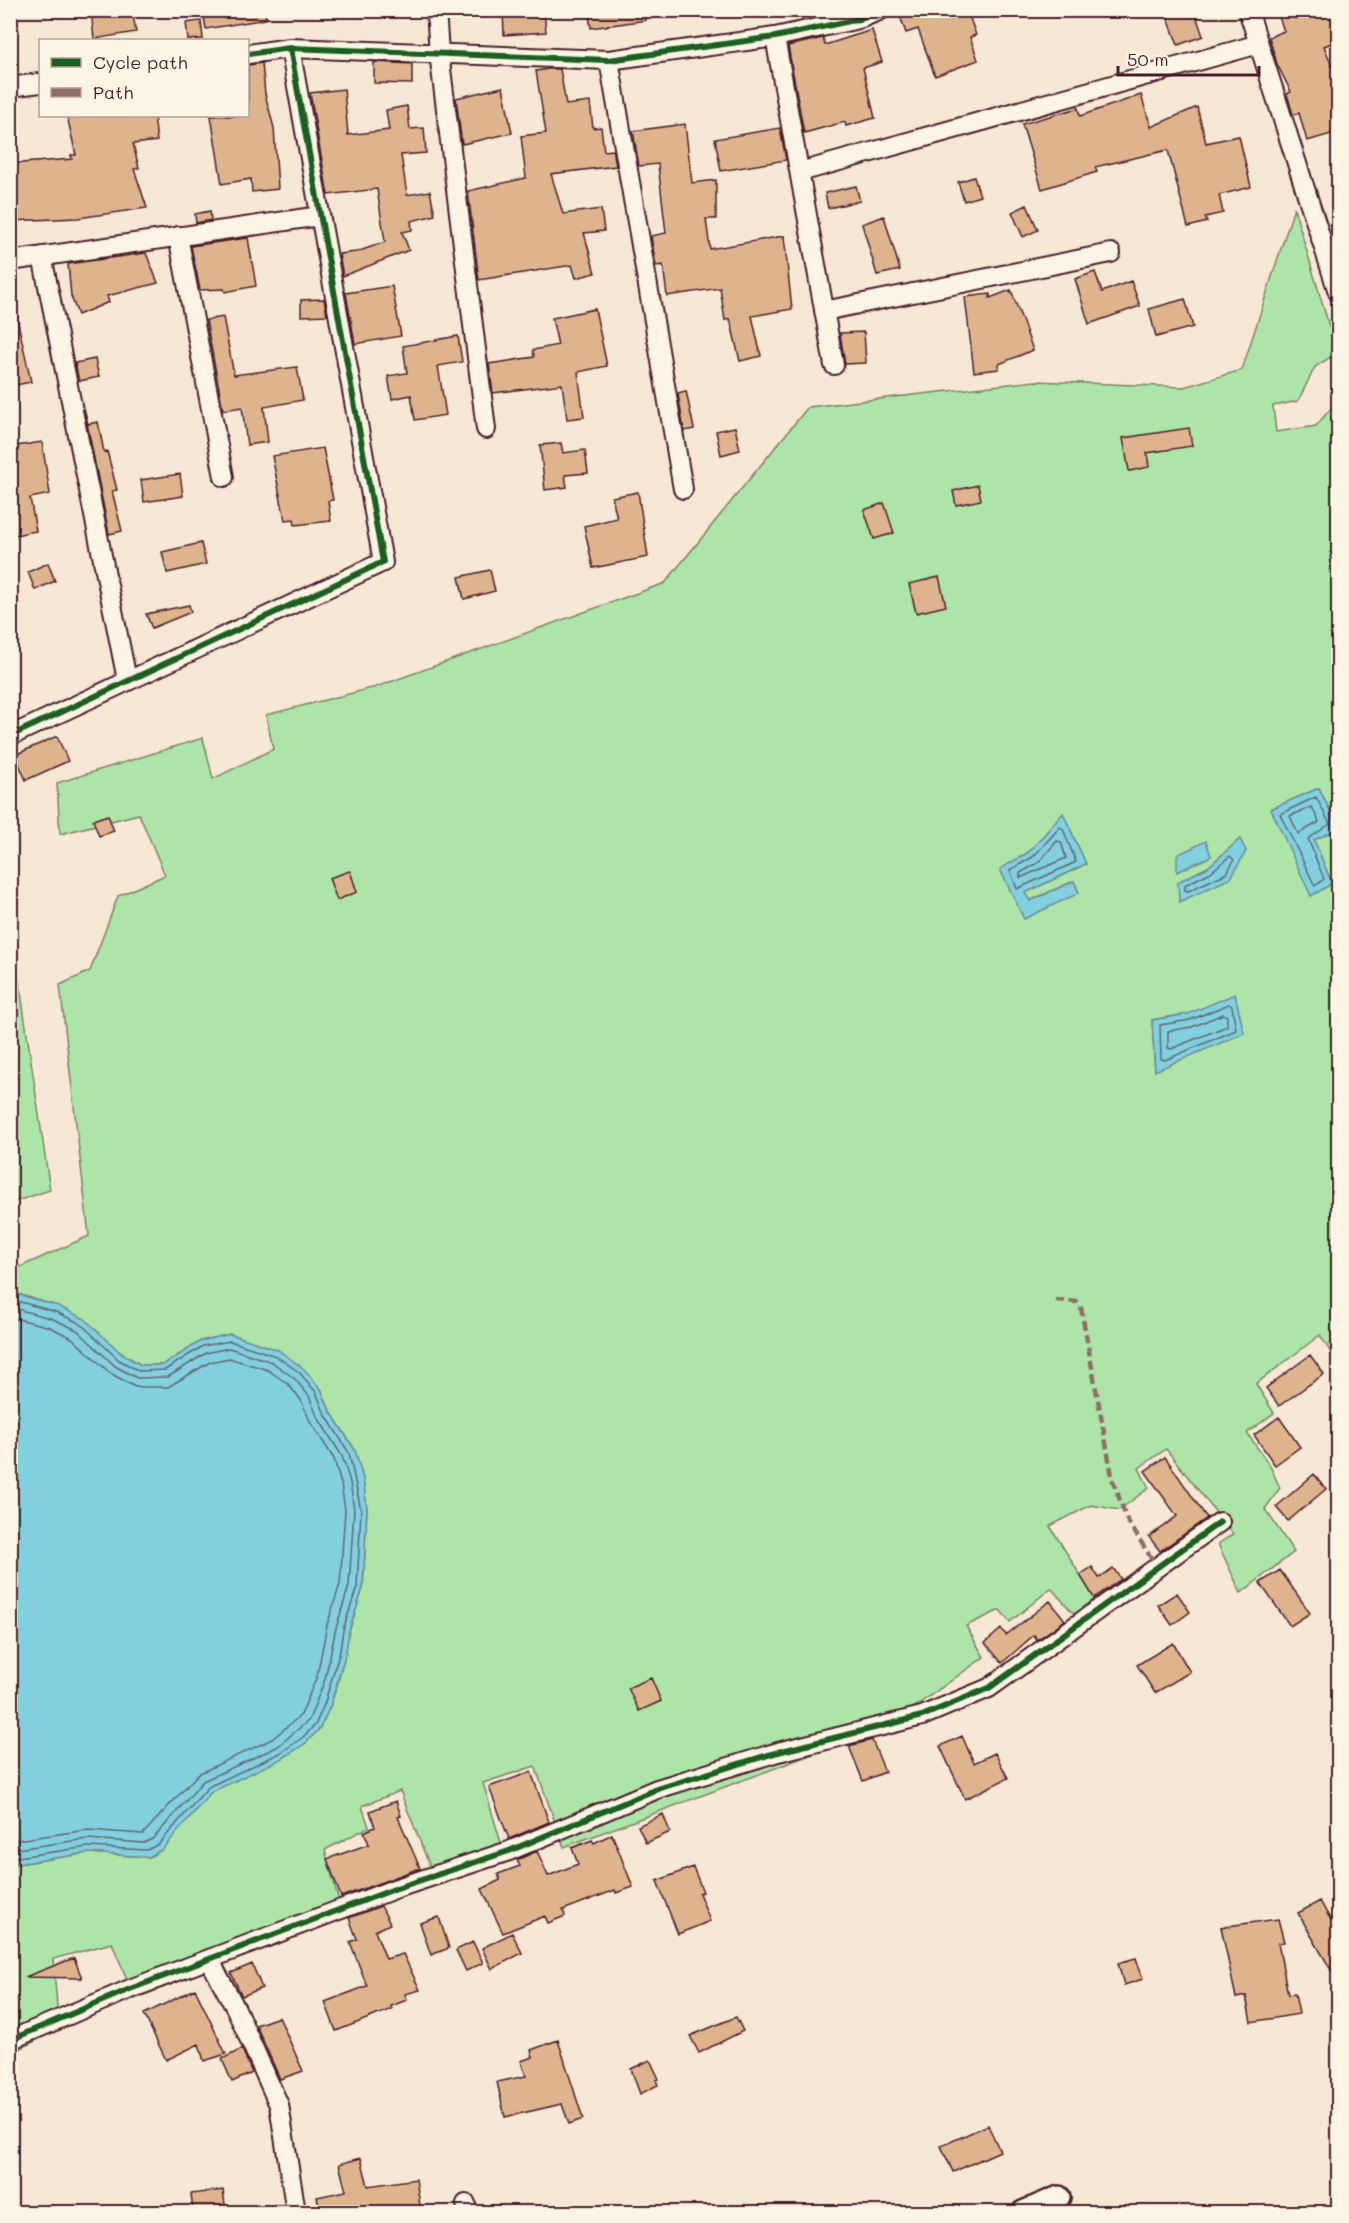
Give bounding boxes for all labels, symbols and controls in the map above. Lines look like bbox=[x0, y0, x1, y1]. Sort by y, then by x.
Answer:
legend bbox=[39, 39, 249, 117]
scale bar bbox=[1118, 39, 1259, 77]
text: 50 m bbox=[1127, 47, 1169, 71]
text: Cycle path bbox=[93, 50, 188, 74]
text: Path bbox=[93, 80, 133, 104]

